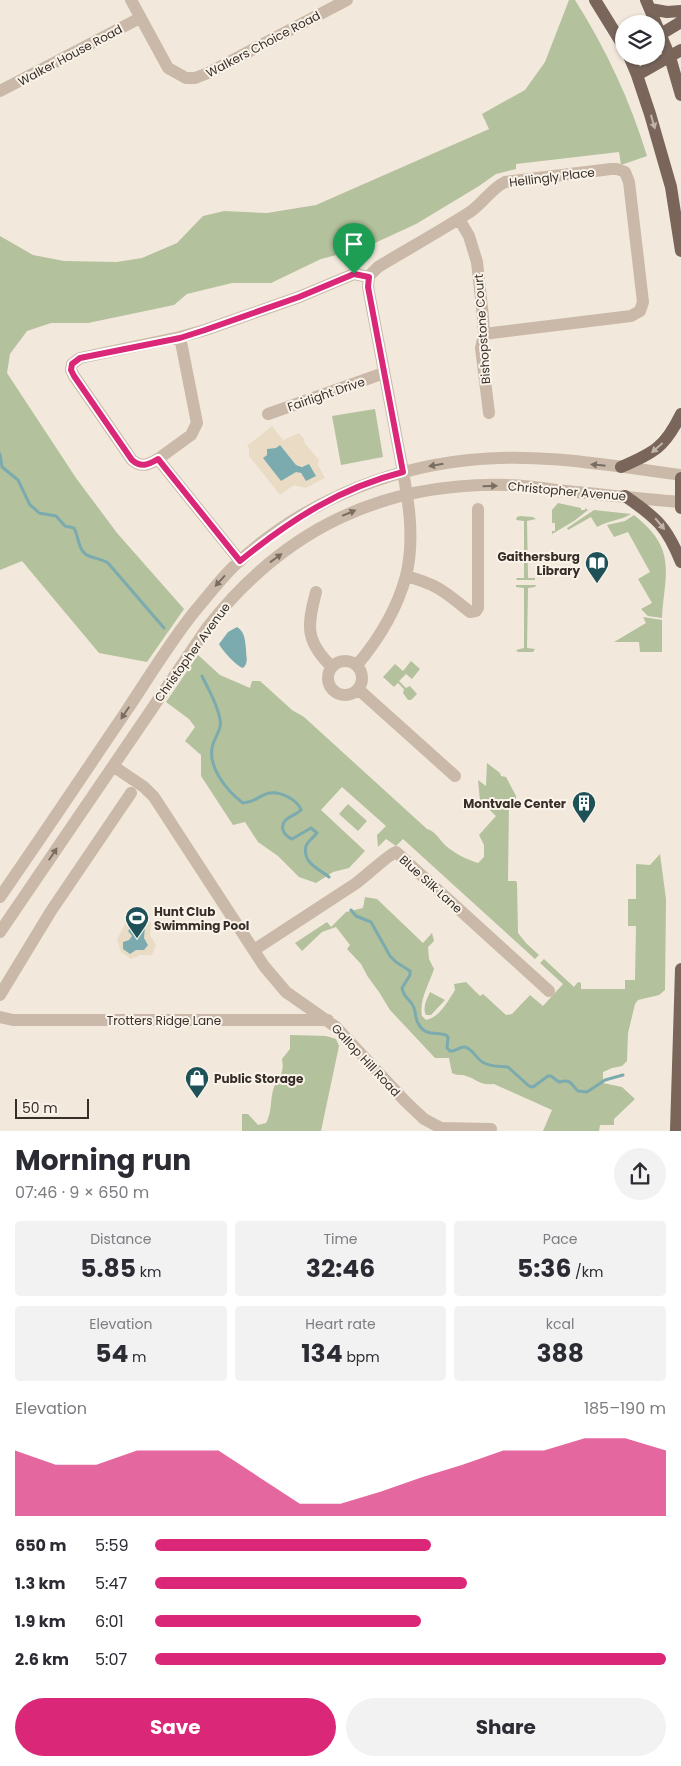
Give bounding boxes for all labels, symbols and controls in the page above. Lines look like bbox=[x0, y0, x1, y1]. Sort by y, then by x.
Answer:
street label: Walkers Choice Road bbox=[203, 7, 323, 81]
map controls bbox=[615, 15, 665, 65]
button: layers bbox=[615, 15, 665, 65]
street label: Walker House Road bbox=[15, 20, 125, 90]
one-way arrow bbox=[649, 114, 657, 129]
street label: Hellingly Place bbox=[508, 163, 596, 191]
pin bbox=[333, 223, 375, 274]
icon: arrive bbox=[340, 230, 368, 258]
street label: Bishopstone Court bbox=[470, 273, 494, 385]
street label: Fairlight Drive bbox=[285, 373, 367, 415]
one-way arrow bbox=[651, 442, 664, 453]
one-way arrow bbox=[590, 461, 606, 469]
one-way arrow bbox=[428, 462, 444, 470]
street label: Christopher Avenue bbox=[507, 477, 627, 505]
one-way arrow bbox=[482, 481, 498, 489]
one-way arrow bbox=[342, 509, 356, 517]
one-way arrow bbox=[654, 518, 665, 530]
place label: Gaithersburg Library bbox=[497, 548, 580, 579]
library icon: Gaithersburg Library bbox=[584, 550, 610, 584]
one-way arrow bbox=[269, 553, 283, 563]
one-way arrow bbox=[214, 575, 226, 587]
street label: Christopher Avenue bbox=[150, 599, 234, 705]
one-way arrow bbox=[120, 706, 130, 720]
building icon: Montvale Center bbox=[571, 790, 597, 824]
place label: Montvale Center bbox=[463, 795, 566, 812]
one-way arrow bbox=[48, 848, 57, 861]
street label: Blue Silk Lane bbox=[396, 851, 466, 917]
place label: Hunt Club Swimming Pool bbox=[154, 903, 249, 934]
sports icon: Hunt Club Swimming Pool bbox=[124, 905, 150, 939]
street label: Trotters Ridge Lane bbox=[107, 1012, 221, 1029]
street label: Gallop Hill Road bbox=[328, 1020, 404, 1100]
shop icon: Public Storage bbox=[184, 1065, 210, 1099]
place label: Public Storage bbox=[214, 1070, 304, 1087]
scale bar bbox=[15, 1096, 89, 1119]
text: 50 m bbox=[22, 1098, 58, 1118]
text: Morning run bbox=[15, 1141, 191, 1180]
button: share bbox=[614, 1148, 666, 1200]
text: 07:46 · 9 × 650 m bbox=[15, 1181, 149, 1204]
text: Distance bbox=[90, 1229, 152, 1249]
text: Time bbox=[323, 1229, 358, 1249]
text: Pace bbox=[543, 1229, 578, 1249]
text: 5.85 bbox=[80, 1251, 136, 1286]
text: 32:46 bbox=[306, 1251, 375, 1286]
text: 5:36 bbox=[517, 1251, 571, 1286]
text: km bbox=[136, 1262, 161, 1282]
text: /km bbox=[571, 1262, 603, 1282]
text: Elevation bbox=[89, 1314, 152, 1334]
text: Heart rate bbox=[305, 1314, 376, 1334]
text: kcal bbox=[546, 1314, 574, 1334]
text: 54 bbox=[95, 1336, 128, 1371]
text: 134 bbox=[301, 1336, 343, 1371]
text: 388 bbox=[536, 1336, 584, 1371]
text: m bbox=[128, 1347, 147, 1367]
text: bpm bbox=[343, 1347, 380, 1367]
text: Elevation bbox=[15, 1397, 87, 1420]
text: 185–190 m bbox=[584, 1397, 666, 1420]
text: 650 m bbox=[15, 1534, 66, 1557]
text: 5:59 bbox=[95, 1534, 129, 1557]
text: 1.3 km bbox=[15, 1572, 65, 1595]
text: 5:47 bbox=[95, 1572, 127, 1595]
text: 1.9 km bbox=[15, 1610, 66, 1633]
text: 6:01 bbox=[95, 1610, 124, 1633]
text: 2.6 km bbox=[15, 1648, 69, 1671]
text: 5:07 bbox=[95, 1648, 127, 1671]
button: Save bbox=[15, 1698, 336, 1756]
button: Share bbox=[346, 1698, 666, 1756]

